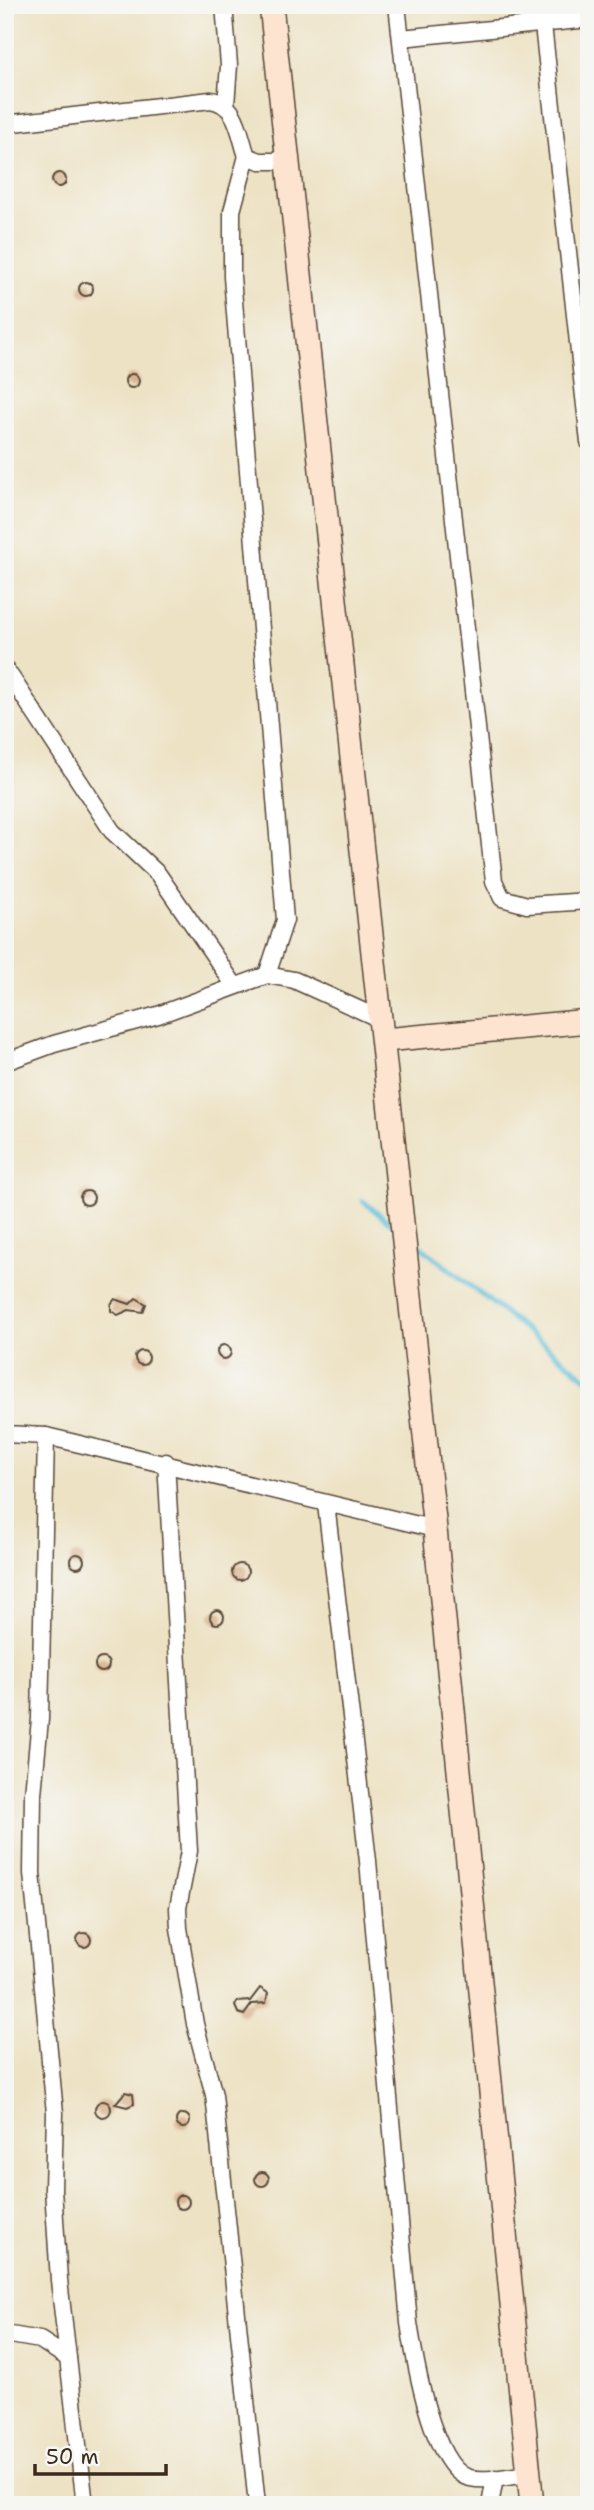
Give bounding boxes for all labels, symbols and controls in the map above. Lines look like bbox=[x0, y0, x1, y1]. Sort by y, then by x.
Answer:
scale bar bbox=[35, 2433, 166, 2477]
text: 50 m bbox=[46, 2443, 99, 2471]

